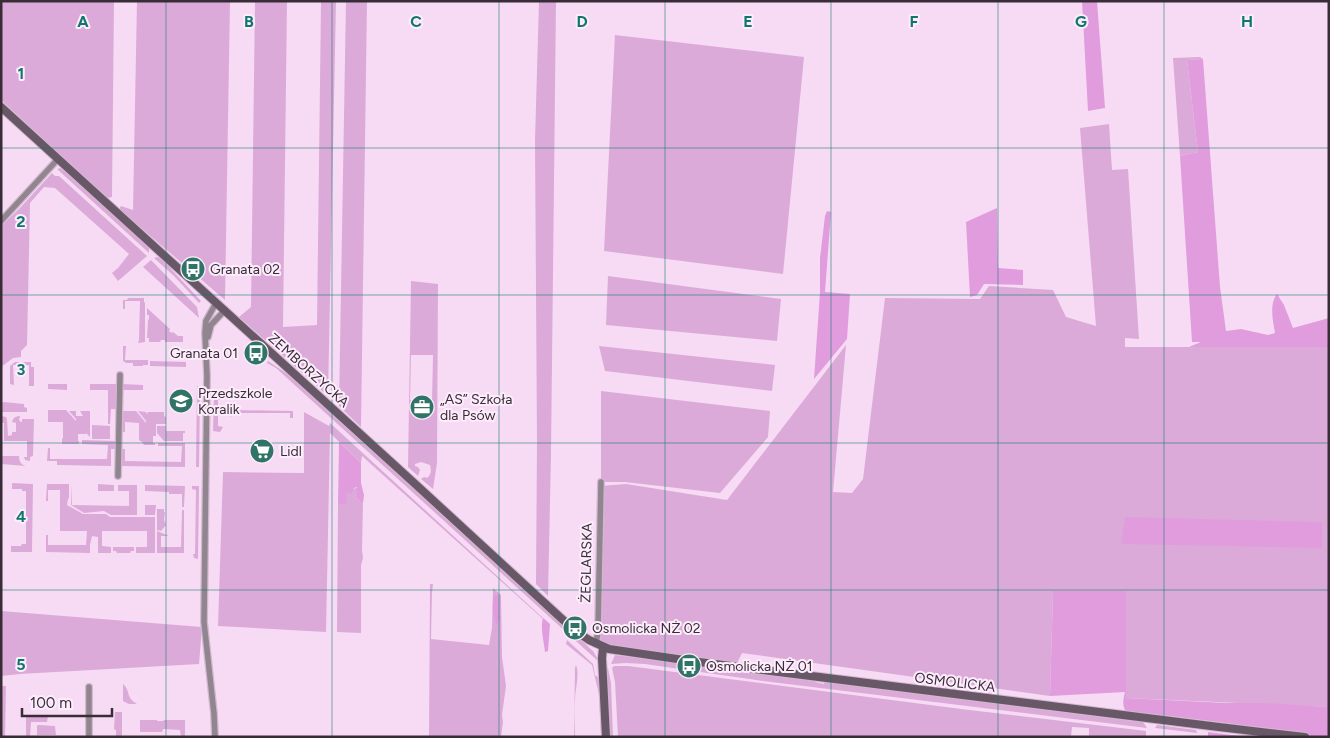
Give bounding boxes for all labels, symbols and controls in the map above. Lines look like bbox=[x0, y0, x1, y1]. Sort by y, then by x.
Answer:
text: A bbox=[77, 12, 89, 31]
text: B bbox=[244, 12, 254, 31]
text: C bbox=[410, 12, 422, 31]
text: D bbox=[576, 12, 588, 31]
text: E bbox=[743, 12, 753, 31]
text: F bbox=[910, 12, 919, 31]
text: G bbox=[1075, 12, 1087, 31]
text: H bbox=[1241, 12, 1253, 31]
text: 1 bbox=[18, 64, 24, 83]
text: 2 bbox=[16, 212, 26, 231]
bus stop icon: Granata 02 bbox=[180, 256, 206, 282]
place label: Granata 02 bbox=[210, 261, 280, 278]
street label: ZEMBORZYCKA bbox=[265, 330, 353, 411]
bus stop icon: Granata 01 bbox=[243, 340, 269, 366]
place label: Granata 01 bbox=[170, 345, 238, 362]
text: 3 bbox=[17, 360, 26, 379]
place label: Przedszkole Koralik bbox=[198, 385, 273, 418]
school or university icon: Przedszkole Koralik bbox=[168, 388, 194, 414]
place label: „AS” Szkoła dla Psów bbox=[440, 391, 512, 424]
office icon: „AS” Szkoła dla Psów bbox=[409, 394, 435, 420]
supermarket icon: Lidl bbox=[249, 438, 275, 464]
place label: Lidl bbox=[280, 443, 302, 460]
text: 4 bbox=[16, 507, 26, 526]
street label: ŻEGLARSKA bbox=[577, 522, 596, 603]
bus stop icon: Osmolicka NŻ 02 bbox=[562, 615, 588, 641]
place label: Osmolicka NŻ 02 bbox=[592, 620, 701, 637]
bus stop icon: Osmolicka NŻ 01 bbox=[676, 653, 702, 679]
text: 5 bbox=[16, 655, 26, 674]
place label: Osmolicka NŻ 01 bbox=[706, 658, 813, 675]
street label: OSMOLICKA bbox=[914, 669, 997, 696]
scale bar bbox=[22, 686, 112, 718]
text: 100 m bbox=[30, 694, 72, 712]

